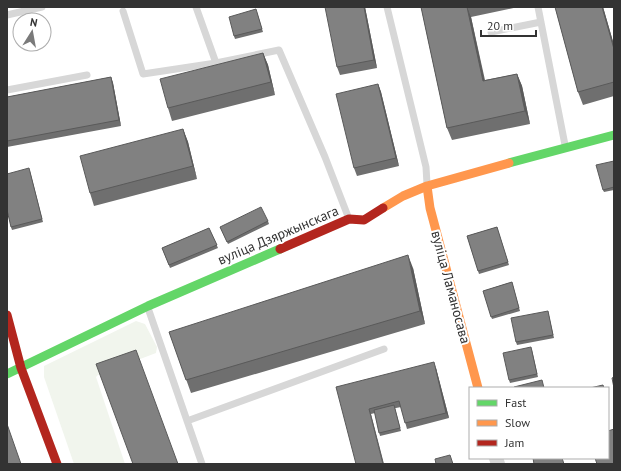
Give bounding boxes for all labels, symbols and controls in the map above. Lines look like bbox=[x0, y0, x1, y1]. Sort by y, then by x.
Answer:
north arrow bbox=[12, 12, 52, 52]
scale bar bbox=[481, 12, 536, 38]
text: N bbox=[29, 15, 39, 30]
text: 20 m bbox=[487, 18, 513, 33]
street label: вуліца Дзяржынскага bbox=[215, 201, 341, 269]
street label: вуліца Ламаносава bbox=[427, 229, 475, 346]
legend bbox=[469, 387, 609, 459]
text: Fast bbox=[505, 395, 526, 410]
text: Slow bbox=[505, 415, 530, 430]
text: Jam bbox=[504, 435, 524, 450]

